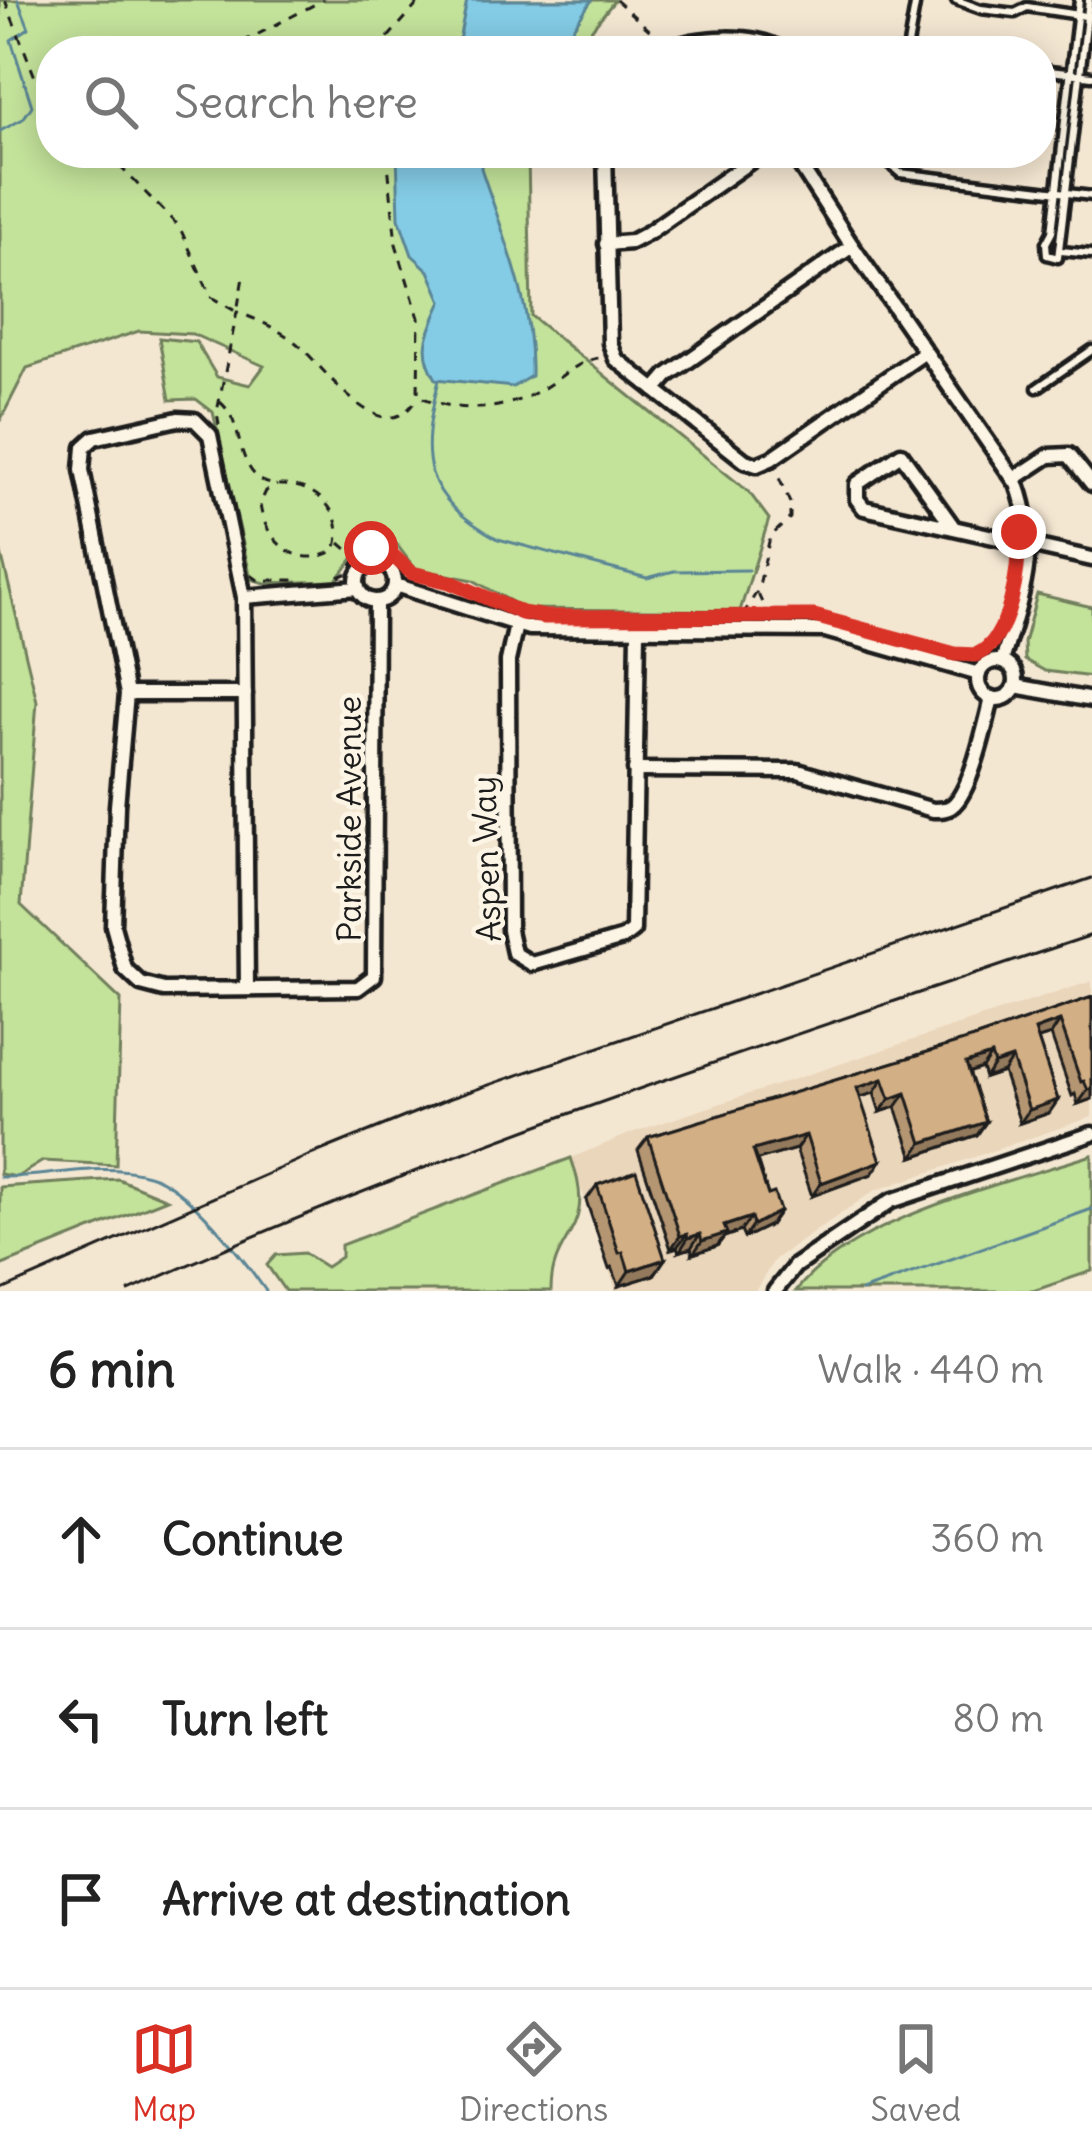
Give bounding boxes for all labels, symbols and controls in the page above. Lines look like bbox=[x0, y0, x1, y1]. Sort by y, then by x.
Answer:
search box bbox=[36, 36, 1056, 168]
icon: search bbox=[78, 69, 144, 135]
text: Search here bbox=[174, 74, 418, 130]
route end bbox=[992, 505, 1046, 559]
route start bbox=[344, 521, 398, 575]
street label: Parkside Avenue bbox=[328, 696, 370, 942]
street label: Aspen Way bbox=[462, 775, 510, 943]
text: 6 min bbox=[48, 1337, 175, 1401]
text: Walk · 440 m bbox=[817, 1345, 1044, 1394]
icon: ahead bbox=[48, 1506, 114, 1572]
text: Continue bbox=[162, 1511, 344, 1567]
text: 360 m bbox=[930, 1514, 1044, 1563]
icon: left bbox=[48, 1686, 114, 1752]
text: Turn left bbox=[162, 1691, 328, 1747]
text: 80 m bbox=[952, 1694, 1044, 1743]
icon: arrive bbox=[48, 1866, 114, 1932]
text: Arrive at destination bbox=[162, 1871, 571, 1927]
tab: Map bbox=[131, 2016, 197, 2130]
tab: Directions bbox=[459, 2016, 608, 2130]
tab: Saved bbox=[871, 2016, 961, 2130]

